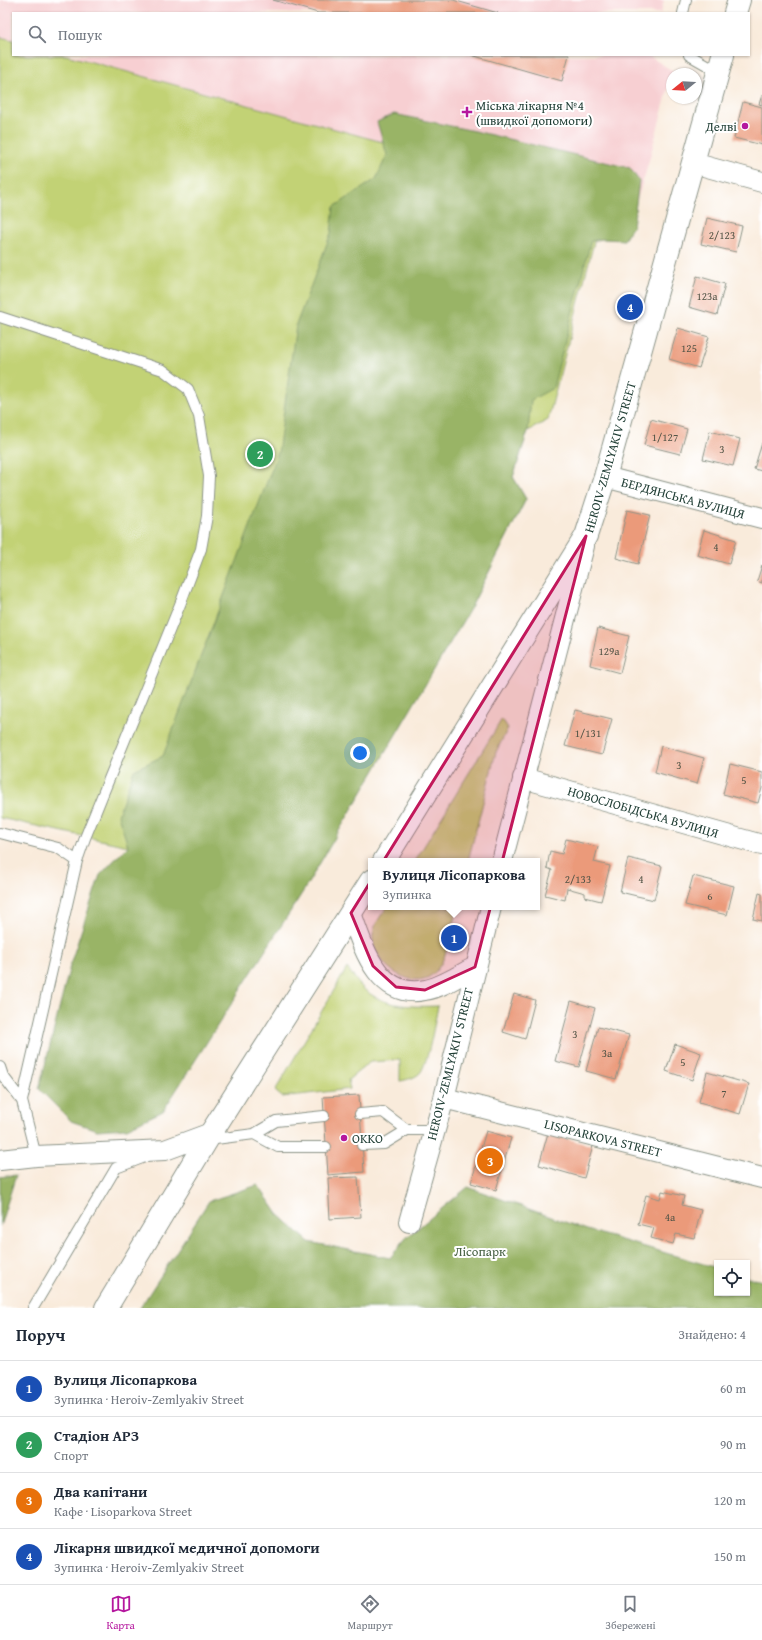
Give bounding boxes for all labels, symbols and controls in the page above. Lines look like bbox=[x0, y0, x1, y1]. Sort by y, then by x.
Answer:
search box bbox=[12, 12, 750, 56]
icon: search bbox=[26, 23, 48, 45]
text: Пошук bbox=[58, 24, 102, 45]
north arrow bbox=[666, 68, 702, 104]
place label: Міська лікарня №4 (швидкої допомоги) bbox=[476, 96, 592, 130]
marker: Міська лікарня №4 (швидкої допомоги) bbox=[461, 106, 473, 118]
place label: Делві bbox=[704, 117, 737, 136]
marker: Делві bbox=[740, 121, 750, 131]
house number: 2/123 bbox=[709, 227, 735, 243]
house number: 123а bbox=[696, 288, 718, 304]
pin: 4 bbox=[617, 292, 643, 322]
house number: 125 bbox=[681, 340, 697, 356]
street label: HEROIV-ZEMLYAKIV STREET bbox=[579, 379, 641, 535]
house number: 1/127 bbox=[652, 429, 678, 445]
pin: 2 bbox=[247, 439, 273, 469]
house number: 3 bbox=[719, 441, 725, 457]
street label: БЕРДЯНСЬКА ВУЛИЦЯ bbox=[619, 472, 747, 524]
house number: 4 bbox=[713, 539, 719, 555]
house number: 129а bbox=[598, 643, 620, 659]
house number: 1/131 bbox=[575, 725, 601, 741]
your location bbox=[350, 743, 370, 763]
house number: 3 bbox=[676, 757, 682, 773]
house number: 5 bbox=[741, 772, 747, 788]
street label: НОВОСЛОБІДСЬКА ВУЛИЦЯ bbox=[565, 781, 721, 843]
popup bbox=[368, 858, 540, 910]
text: Вулиця Лісопаркова bbox=[382, 864, 526, 885]
house number: 2/133 bbox=[565, 871, 591, 887]
house number: 4 bbox=[638, 871, 644, 887]
text: Зупинка bbox=[382, 885, 431, 904]
house number: 6 bbox=[707, 888, 713, 904]
pin: 1 bbox=[441, 923, 467, 953]
street label: HEROIV-ZEMLYAKIV STREET bbox=[422, 985, 478, 1142]
house number: 3 bbox=[572, 1026, 578, 1042]
house number: 3а bbox=[602, 1045, 613, 1061]
house number: 5 bbox=[680, 1054, 686, 1070]
house number: 7 bbox=[721, 1085, 727, 1101]
street label: LISOPARKOVA STREET bbox=[542, 1114, 664, 1162]
place label: OKKO bbox=[352, 1129, 383, 1148]
marker: OKKO bbox=[339, 1133, 349, 1143]
pin: 3 bbox=[477, 1146, 503, 1176]
house number: 4а bbox=[665, 1209, 676, 1225]
park label: Лісопарк bbox=[454, 1242, 506, 1261]
map controls bbox=[714, 1260, 750, 1296]
button: locate bbox=[714, 1260, 750, 1296]
text: Поруч bbox=[16, 1322, 65, 1347]
text: Знайдено: 4 bbox=[678, 1325, 746, 1344]
text: Вулиця Лісопаркова bbox=[54, 1369, 197, 1390]
text: 1 bbox=[26, 1379, 32, 1398]
text: 60 m bbox=[720, 1379, 746, 1398]
text: Зупинка · Heroiv-Zemlyakiv Street bbox=[54, 1390, 244, 1409]
text: Стадіон АРЗ bbox=[54, 1425, 139, 1446]
text: 2 bbox=[26, 1435, 32, 1454]
text: 90 m bbox=[720, 1435, 746, 1454]
text: Спорт bbox=[54, 1446, 88, 1465]
text: Два капітани bbox=[54, 1481, 148, 1502]
text: 3 bbox=[26, 1491, 32, 1510]
text: 120 m bbox=[714, 1491, 746, 1510]
text: Кафе · Lisoparkova Street bbox=[54, 1502, 192, 1521]
text: Лікарня швидкої медичної допомоги bbox=[54, 1537, 320, 1558]
text: 4 bbox=[26, 1547, 32, 1566]
text: 150 m bbox=[714, 1547, 746, 1566]
text: Зупинка · Heroiv-Zemlyakiv Street bbox=[54, 1558, 244, 1577]
tab: Карта bbox=[106, 1593, 135, 1633]
tab: Маршрут bbox=[348, 1593, 393, 1633]
tab: Збережені bbox=[605, 1593, 656, 1633]

